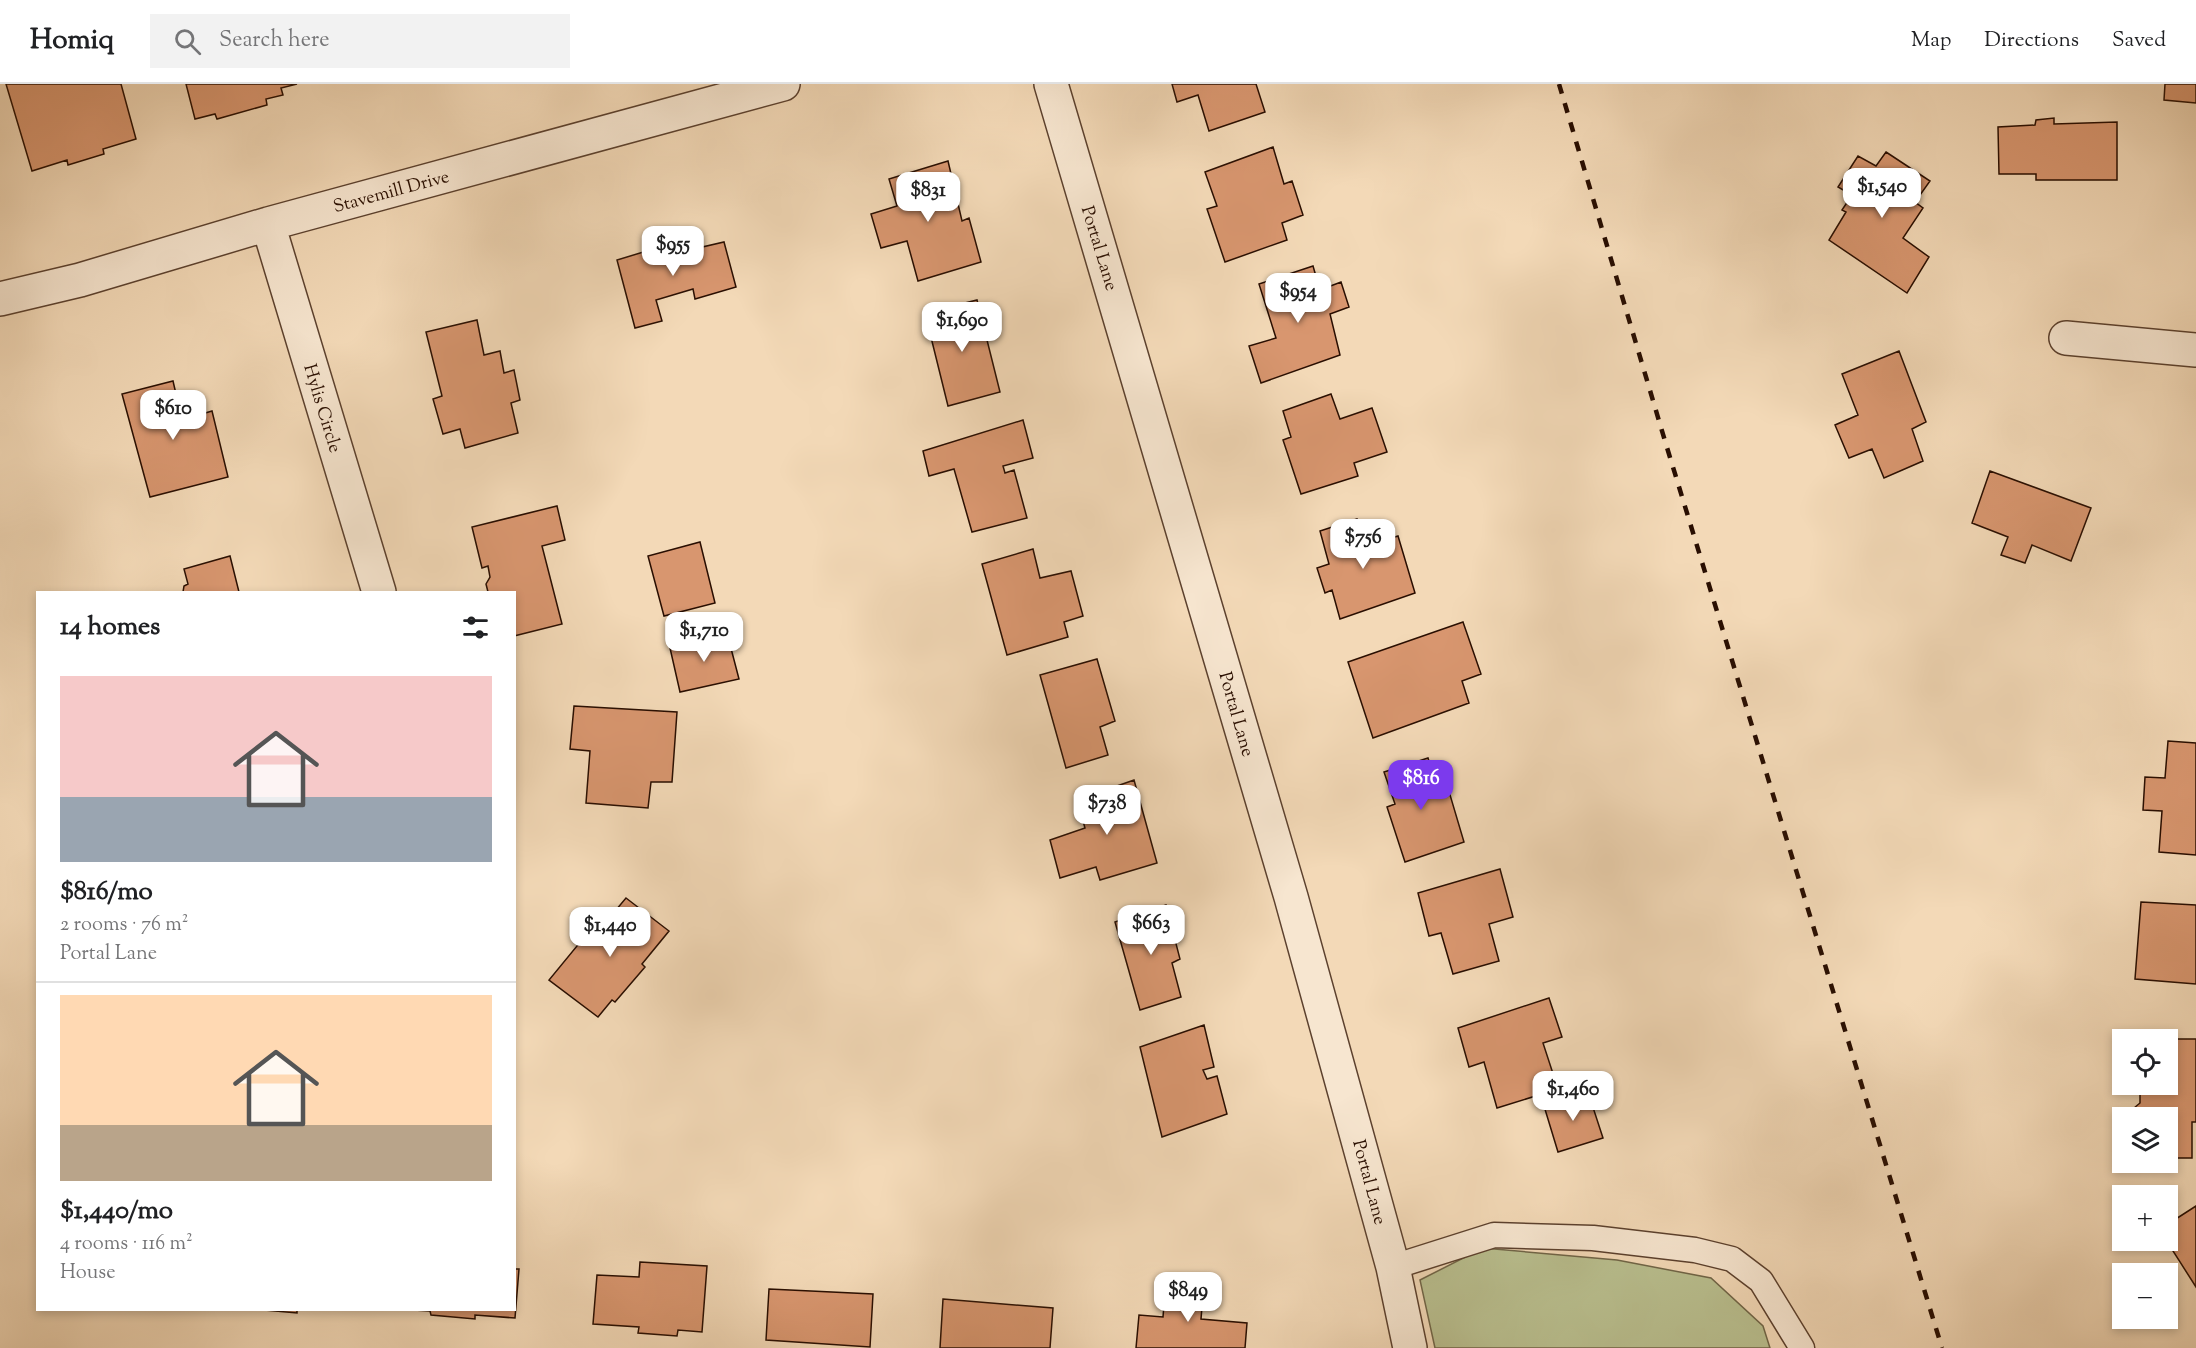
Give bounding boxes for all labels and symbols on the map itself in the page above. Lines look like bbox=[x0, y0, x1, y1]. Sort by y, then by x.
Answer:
street label: Stavemill Drive bbox=[330, 165, 453, 221]
pin: $1,540 bbox=[1833, 168, 1931, 219]
pin: $831 bbox=[892, 172, 964, 223]
street label: Portal Lane bbox=[1073, 203, 1123, 294]
pin: $955 bbox=[637, 226, 709, 277]
pin: $954 bbox=[1262, 273, 1334, 324]
pin: $1,690 bbox=[913, 302, 1011, 353]
street label: Hylis Circle bbox=[295, 361, 347, 456]
pin: $610 bbox=[137, 390, 209, 441]
pin: $756 bbox=[1327, 519, 1399, 570]
pin: $1,710 bbox=[655, 612, 753, 663]
street label: Portal Lane bbox=[1211, 669, 1260, 760]
pin: $816 bbox=[1385, 760, 1457, 811]
pin: $738 bbox=[1071, 785, 1143, 836]
pin: $663 bbox=[1115, 905, 1187, 956]
pin: $1,440 bbox=[561, 907, 659, 958]
pin: $1,460 bbox=[1524, 1071, 1622, 1122]
street label: Portal Lane bbox=[1344, 1137, 1392, 1228]
pin: $849 bbox=[1152, 1272, 1224, 1323]

